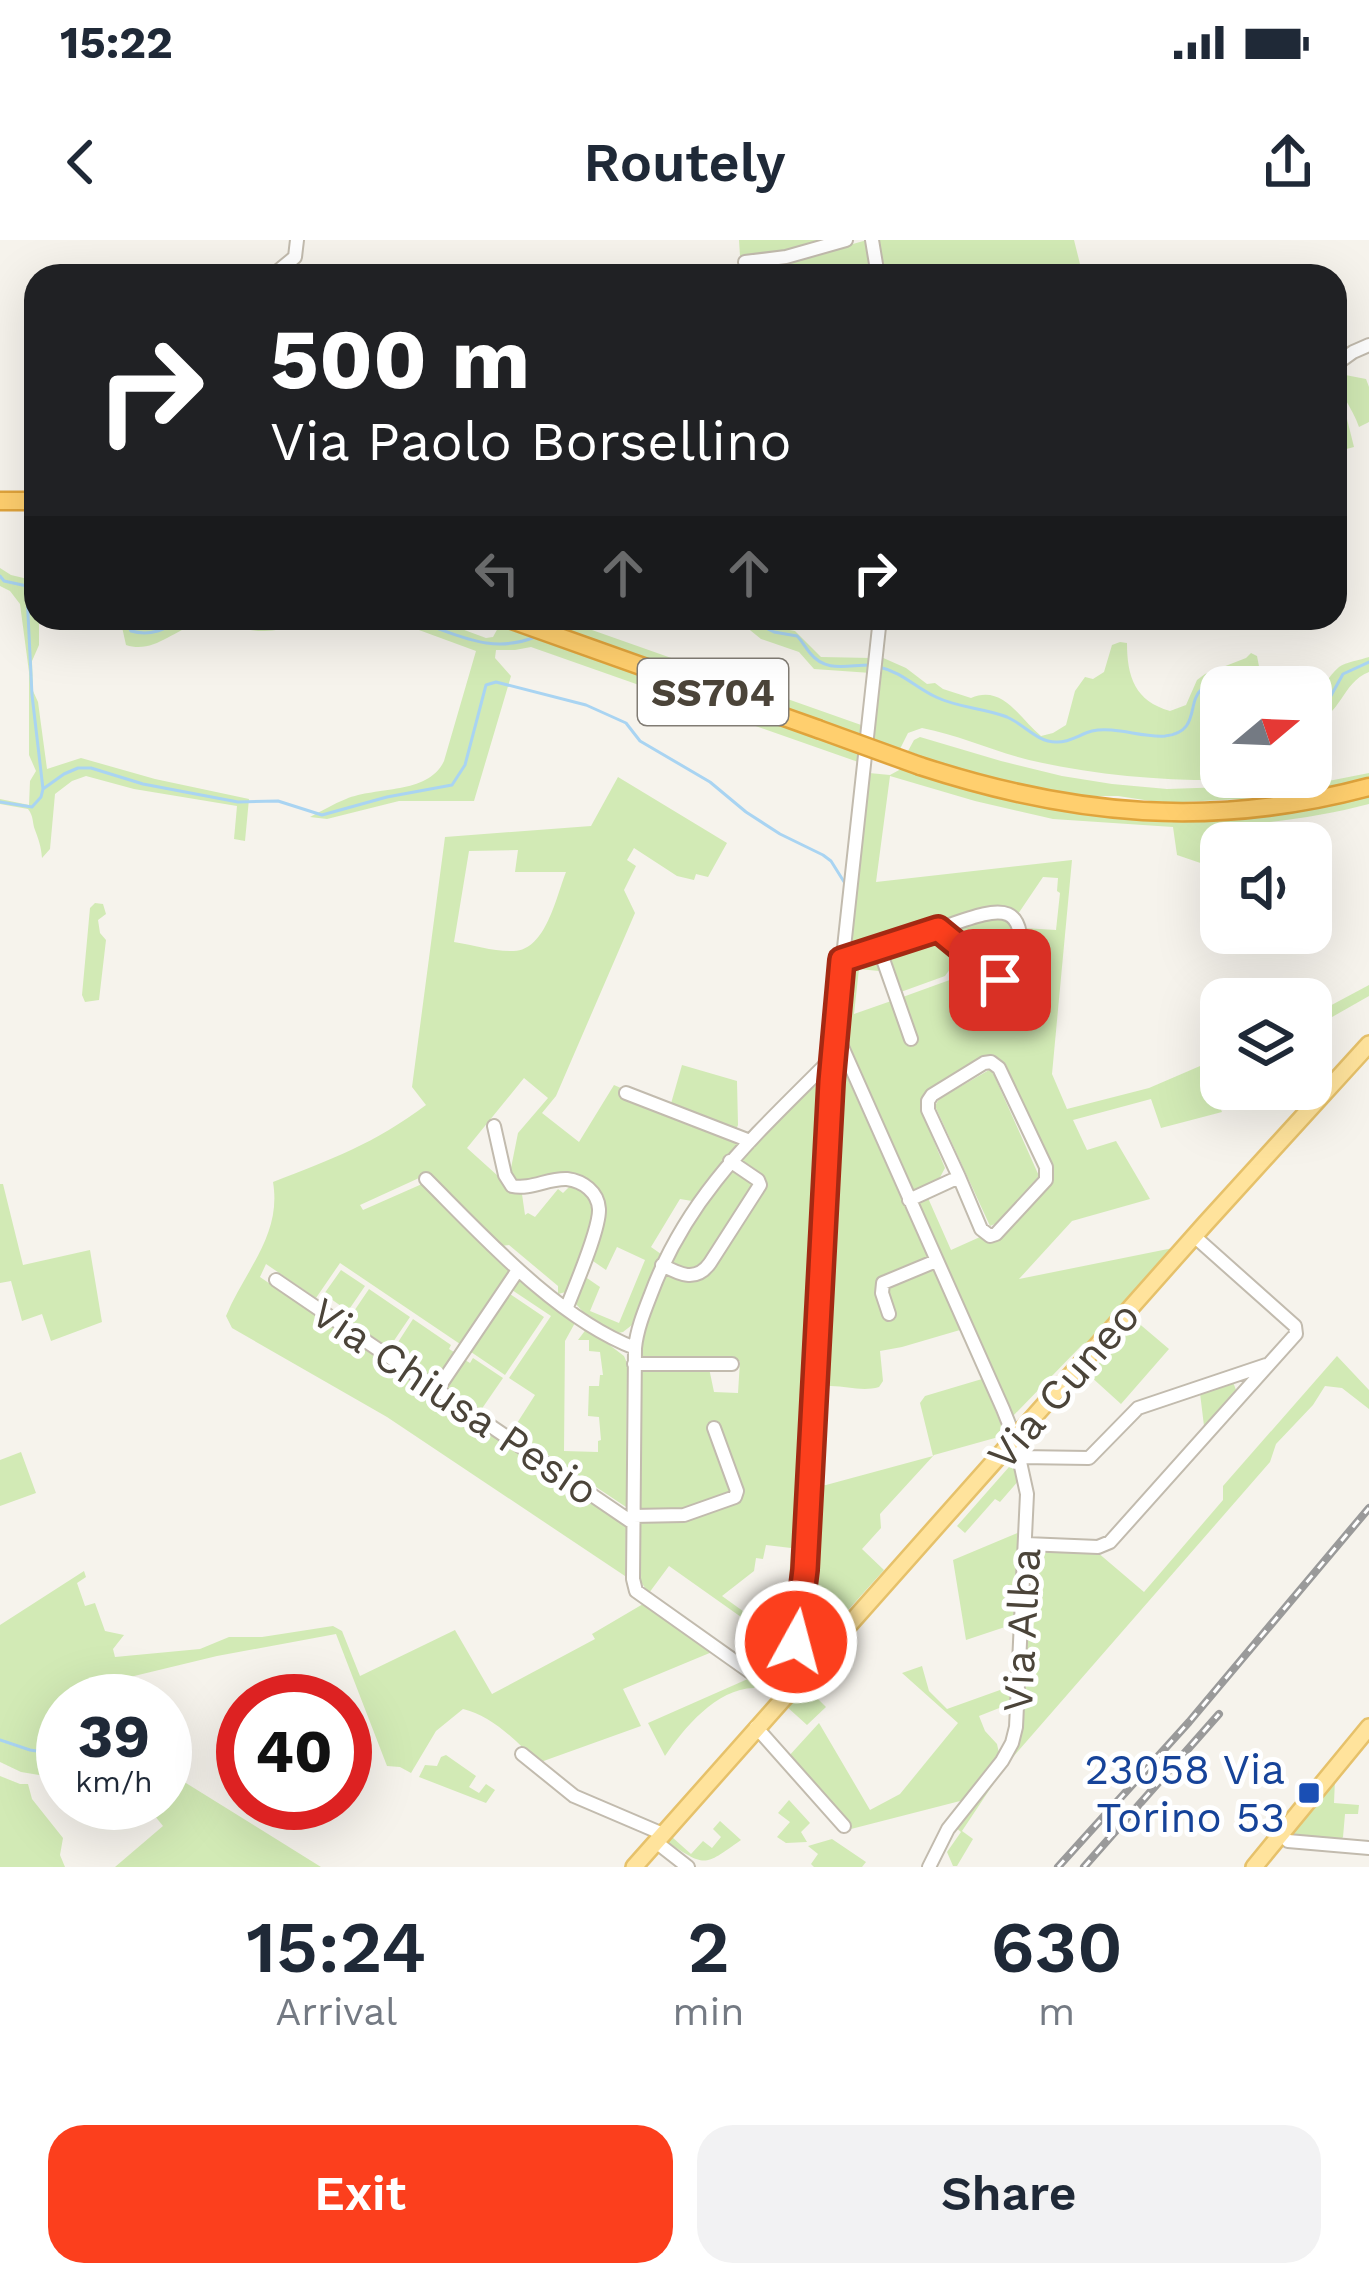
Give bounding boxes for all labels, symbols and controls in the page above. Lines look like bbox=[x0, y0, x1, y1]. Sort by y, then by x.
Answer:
text: 15:22 bbox=[60, 16, 173, 69]
icon: back bbox=[48, 129, 114, 195]
icon: share bbox=[1255, 129, 1321, 195]
text: Routely bbox=[583, 131, 786, 194]
text: 500 m bbox=[270, 310, 530, 408]
icon: right bbox=[72, 312, 228, 468]
text: Via Paolo Borsellino bbox=[270, 410, 792, 473]
icon: left bbox=[464, 540, 530, 606]
icon: ahead bbox=[590, 540, 656, 606]
icon: ahead bbox=[716, 540, 782, 606]
icon: right bbox=[842, 540, 908, 606]
road number: SS704 bbox=[638, 659, 788, 725]
north arrow bbox=[1200, 666, 1332, 798]
map controls bbox=[1200, 666, 1332, 1110]
button: sound bbox=[1200, 822, 1332, 954]
pin bbox=[949, 929, 1051, 1031]
icon: arrive bbox=[967, 947, 1033, 1013]
button: layers bbox=[1200, 978, 1332, 1110]
street label: Via Chiusa Pesio bbox=[302, 1288, 607, 1515]
street label: Via Cuneo bbox=[977, 1292, 1149, 1479]
street label: Via Alba bbox=[993, 1547, 1050, 1713]
position arrow bbox=[733, 1579, 859, 1705]
speed limit sign: 40 bbox=[216, 1674, 372, 1830]
text: 39 bbox=[78, 1701, 150, 1772]
place label: 23058 Via Torino 53 bbox=[1085, 1745, 1285, 1842]
text: km/h bbox=[75, 1764, 153, 1799]
marker: 23058 Via Torino 53 bbox=[1296, 1780, 1322, 1806]
text: 15:24 bbox=[246, 1905, 426, 1989]
text: 2 bbox=[687, 1905, 730, 1989]
text: 630 bbox=[990, 1905, 1123, 1989]
text: Arrival bbox=[275, 1989, 397, 2034]
text: min bbox=[673, 1989, 744, 2034]
text: m bbox=[1038, 1989, 1075, 2034]
button: Exit bbox=[48, 2125, 673, 2263]
button: Share bbox=[697, 2125, 1321, 2263]

